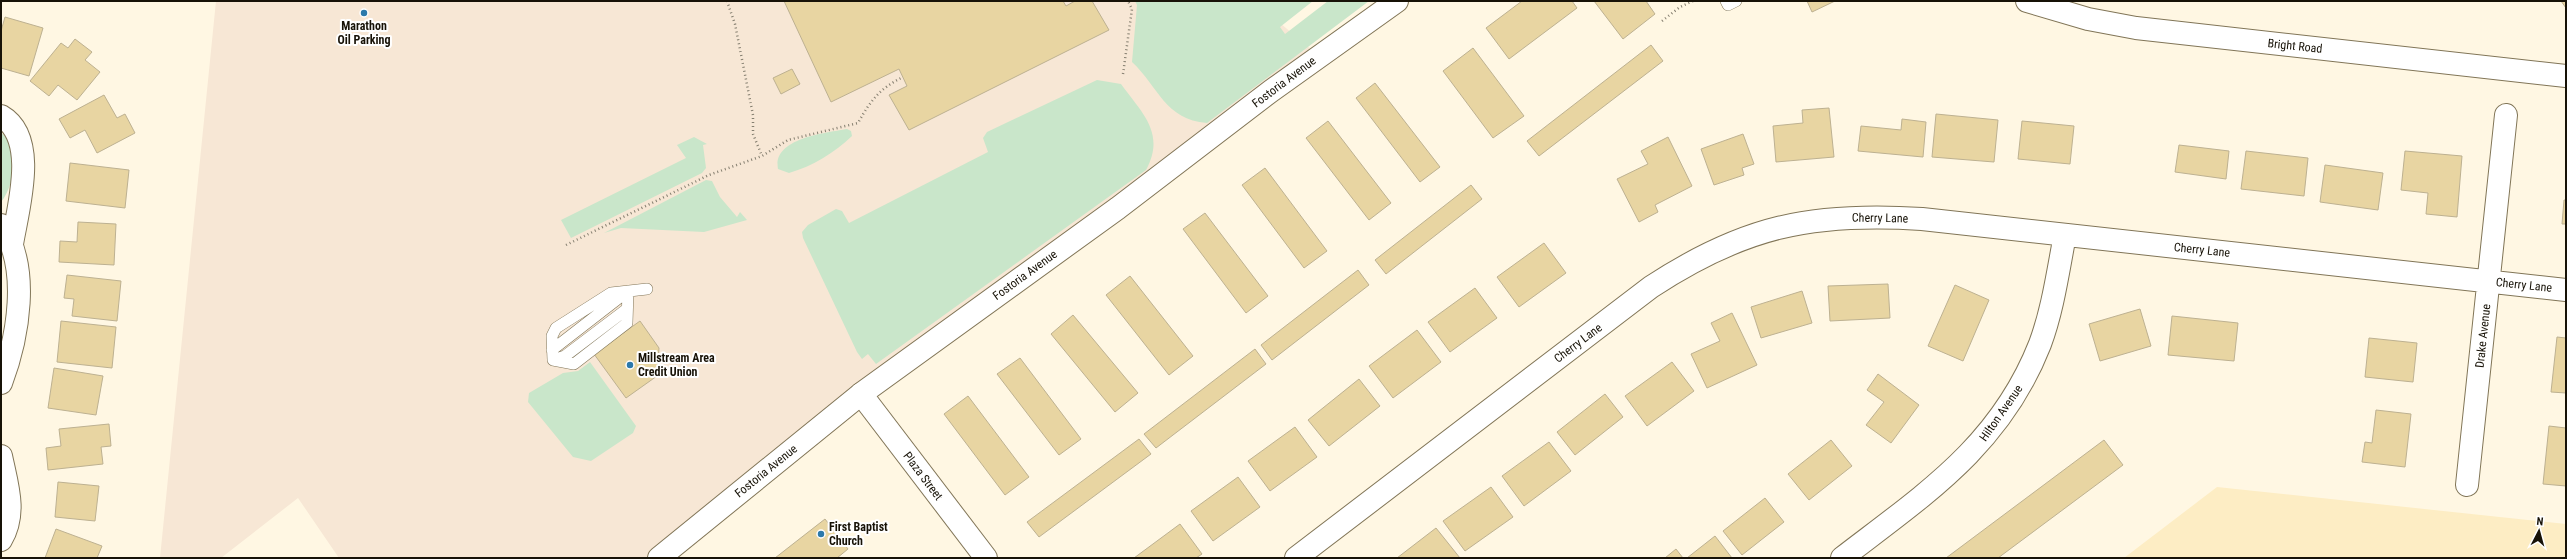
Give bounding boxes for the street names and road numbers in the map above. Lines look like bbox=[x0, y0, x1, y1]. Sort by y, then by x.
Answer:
street label: Bright Road bbox=[2267, 36, 2323, 56]
street label: Fostoria Avenue bbox=[1249, 53, 1319, 110]
street label: Cherry Lane bbox=[1852, 211, 1909, 225]
street label: Cherry Lane bbox=[2173, 240, 2231, 260]
street label: Fostoria Avenue bbox=[990, 247, 1060, 303]
street label: Cherry Lane bbox=[2495, 275, 2553, 295]
street label: Drake Avenue bbox=[2473, 303, 2493, 369]
street label: Cherry Lane bbox=[1551, 320, 1605, 366]
street label: Hilton Avenue bbox=[1976, 382, 2026, 444]
street label: Fostoria Avenue bbox=[732, 441, 800, 500]
street label: Plaza Street bbox=[900, 449, 946, 503]

